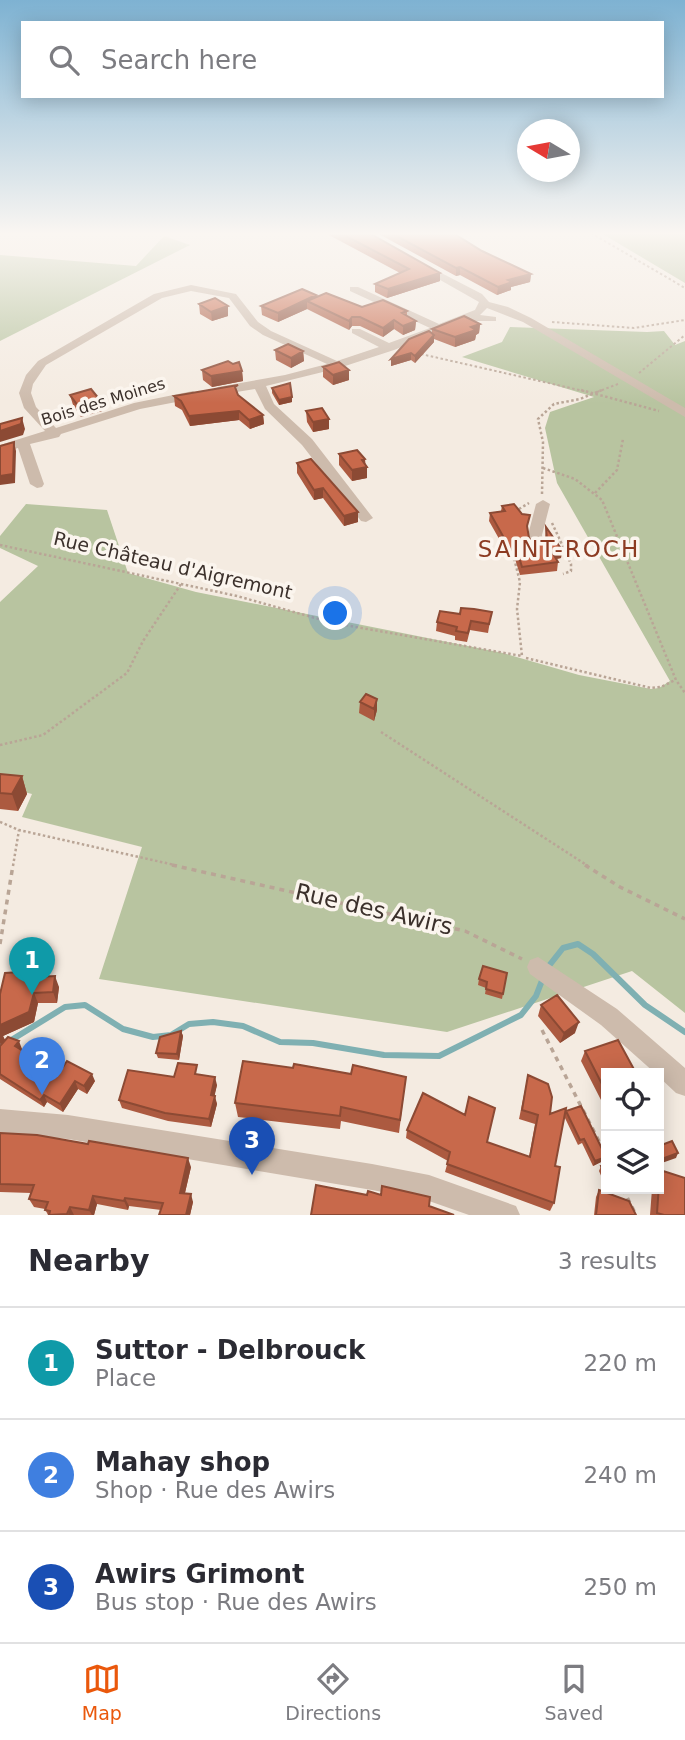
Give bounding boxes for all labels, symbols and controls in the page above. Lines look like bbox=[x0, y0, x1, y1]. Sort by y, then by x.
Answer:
search box bbox=[21, 21, 664, 98]
icon: search bbox=[45, 41, 83, 79]
text: Search here bbox=[101, 45, 257, 75]
north arrow bbox=[517, 119, 580, 182]
street label: Bois des Moines bbox=[39, 374, 167, 429]
street label: Rue Château d'Aigremont bbox=[52, 527, 294, 603]
district label: SAINT-ROCH bbox=[478, 536, 640, 562]
your location bbox=[318, 596, 352, 630]
street label: Rue des Awirs bbox=[293, 878, 455, 940]
pin: 1 bbox=[9, 937, 55, 995]
pin: 2 bbox=[19, 1037, 65, 1095]
map controls bbox=[601, 1068, 664, 1194]
button: locate bbox=[601, 1068, 664, 1131]
pin: 3 bbox=[229, 1117, 275, 1175]
button: layers bbox=[601, 1131, 664, 1194]
text: Nearby bbox=[28, 1243, 150, 1278]
text: 3 results bbox=[558, 1248, 657, 1274]
text: Suttor - Delbrouck bbox=[95, 1335, 365, 1365]
text: 1 bbox=[43, 1350, 59, 1376]
text: 220 m bbox=[583, 1350, 657, 1376]
text: Place bbox=[95, 1365, 156, 1391]
text: Mahay shop bbox=[95, 1447, 270, 1477]
text: 2 bbox=[43, 1462, 59, 1488]
text: 240 m bbox=[583, 1462, 657, 1488]
text: Shop · Rue des Awirs bbox=[95, 1477, 335, 1503]
text: Awirs Grimont bbox=[95, 1559, 304, 1589]
text: 3 bbox=[43, 1574, 59, 1600]
text: 250 m bbox=[583, 1574, 657, 1600]
text: Bus stop · Rue des Awirs bbox=[95, 1589, 377, 1615]
tab: Map bbox=[82, 1660, 122, 1724]
tab: Directions bbox=[285, 1660, 381, 1724]
tab: Saved bbox=[545, 1660, 603, 1724]

